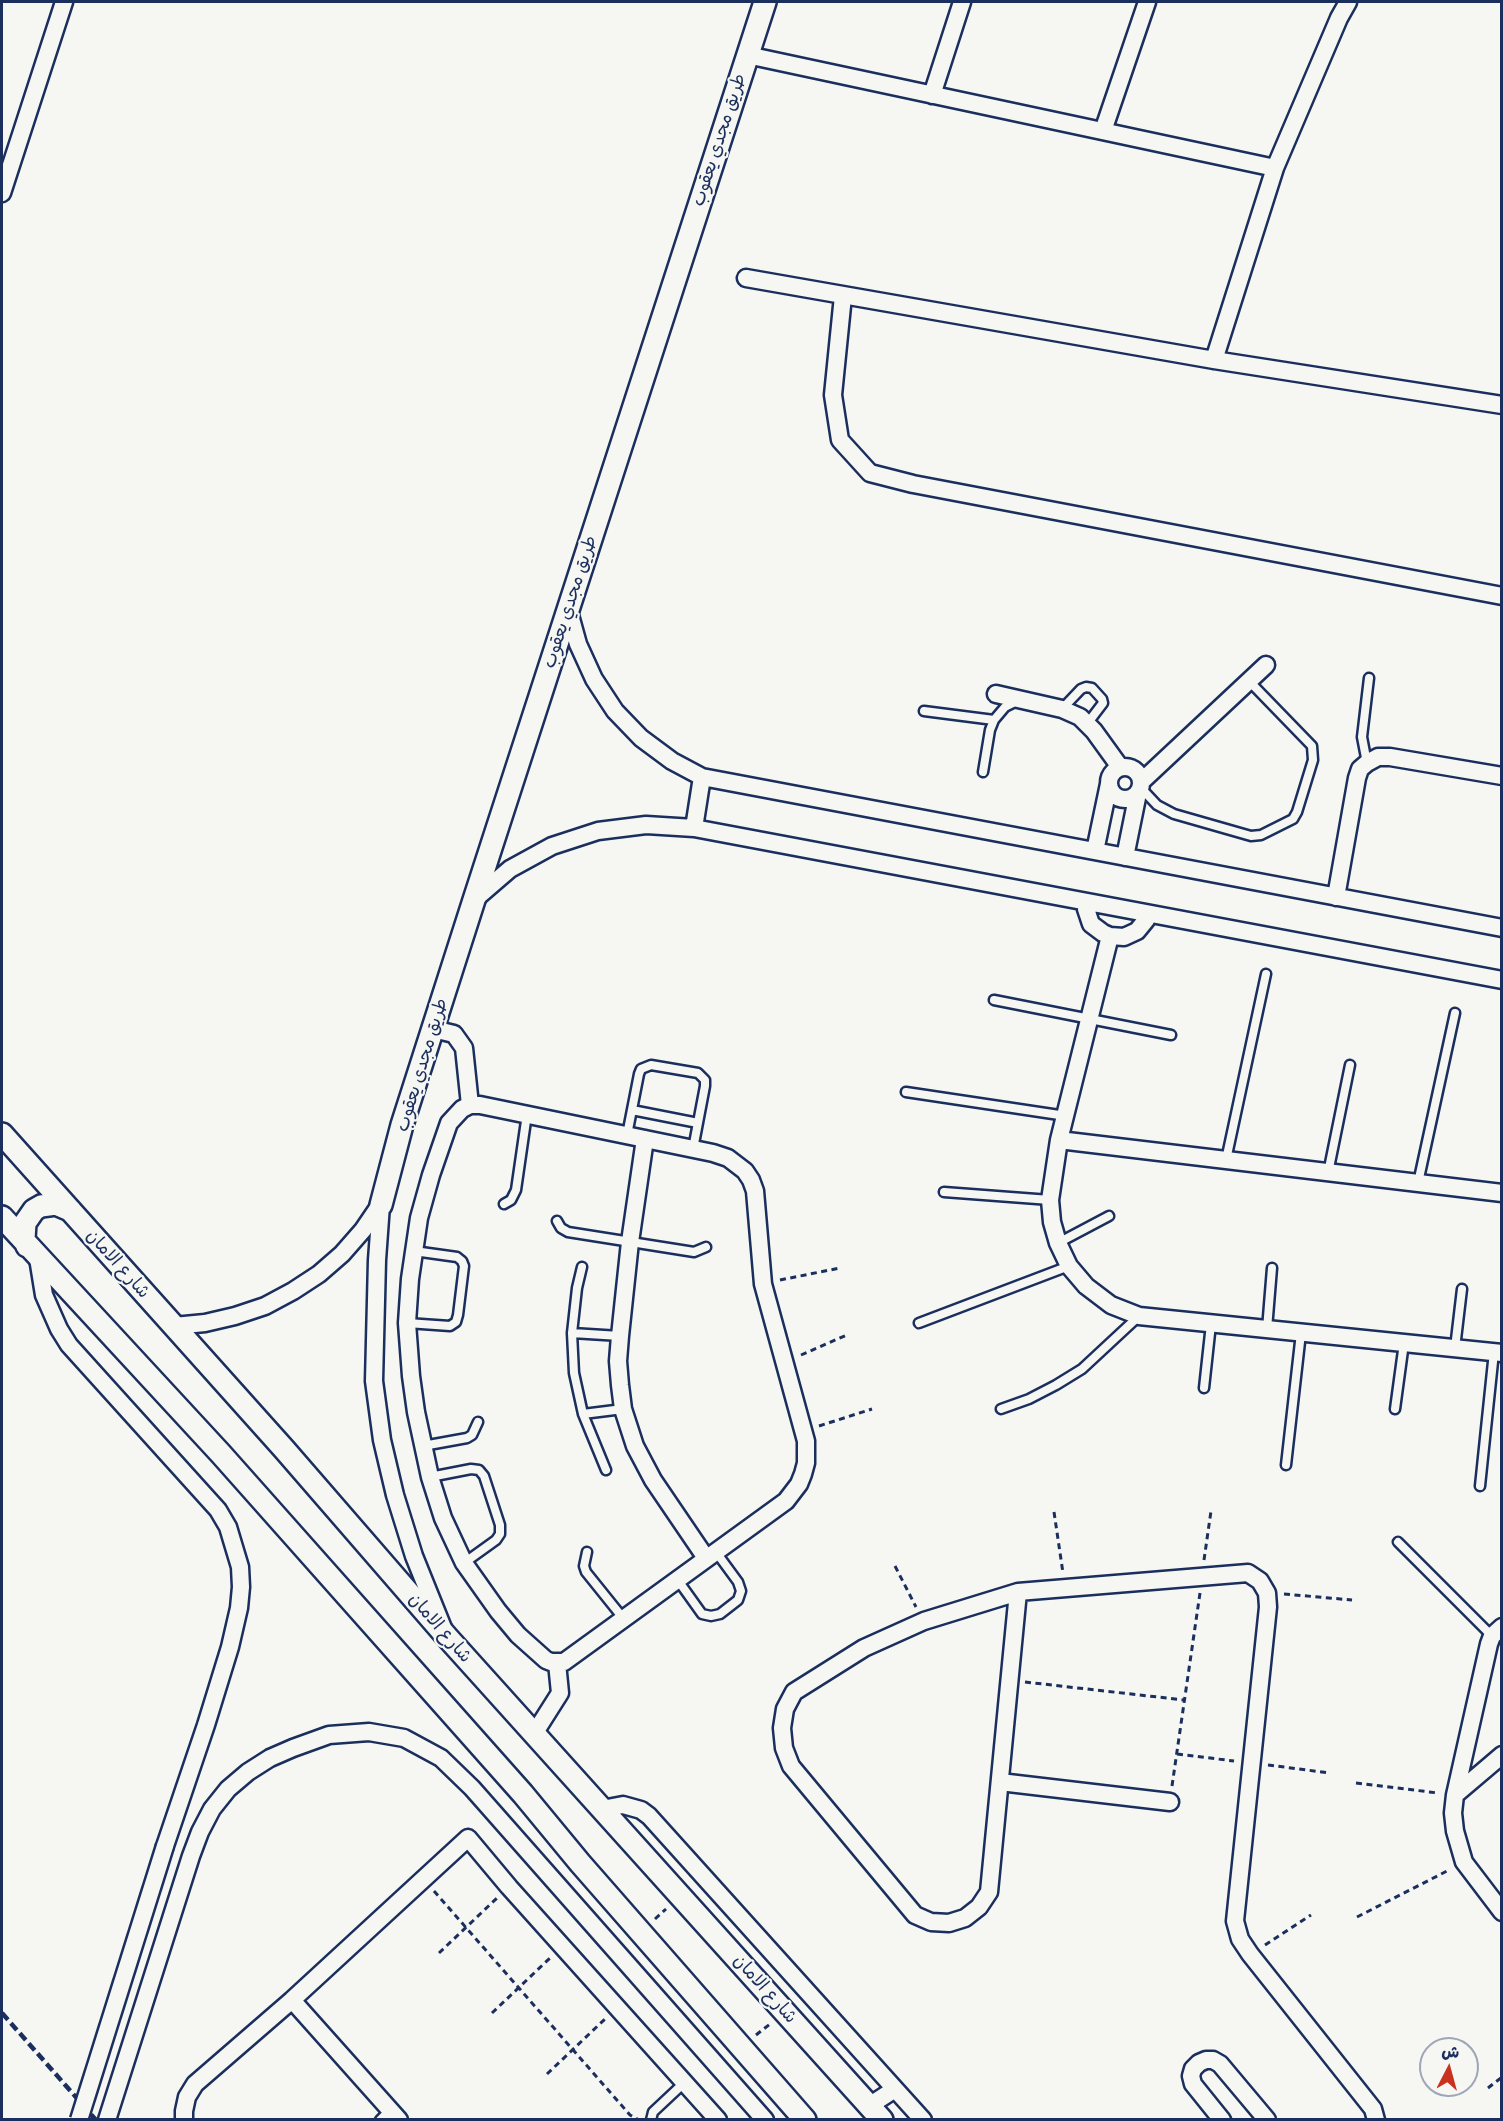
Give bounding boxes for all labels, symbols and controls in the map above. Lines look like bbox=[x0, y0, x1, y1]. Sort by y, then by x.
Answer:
street label: طريق مجدي يعقوب bbox=[687, 71, 751, 209]
street label: طريق مجدي يعقوب bbox=[538, 533, 602, 671]
street label: طريق مجدي يعقوب bbox=[391, 996, 453, 1134]
street label: شارع الامان bbox=[82, 1225, 154, 1303]
street label: شارع الامان bbox=[404, 1589, 476, 1667]
street label: شارع الامان bbox=[729, 1950, 801, 2028]
north arrow bbox=[1419, 2037, 1479, 2097]
text: ش bbox=[1441, 2040, 1460, 2062]

